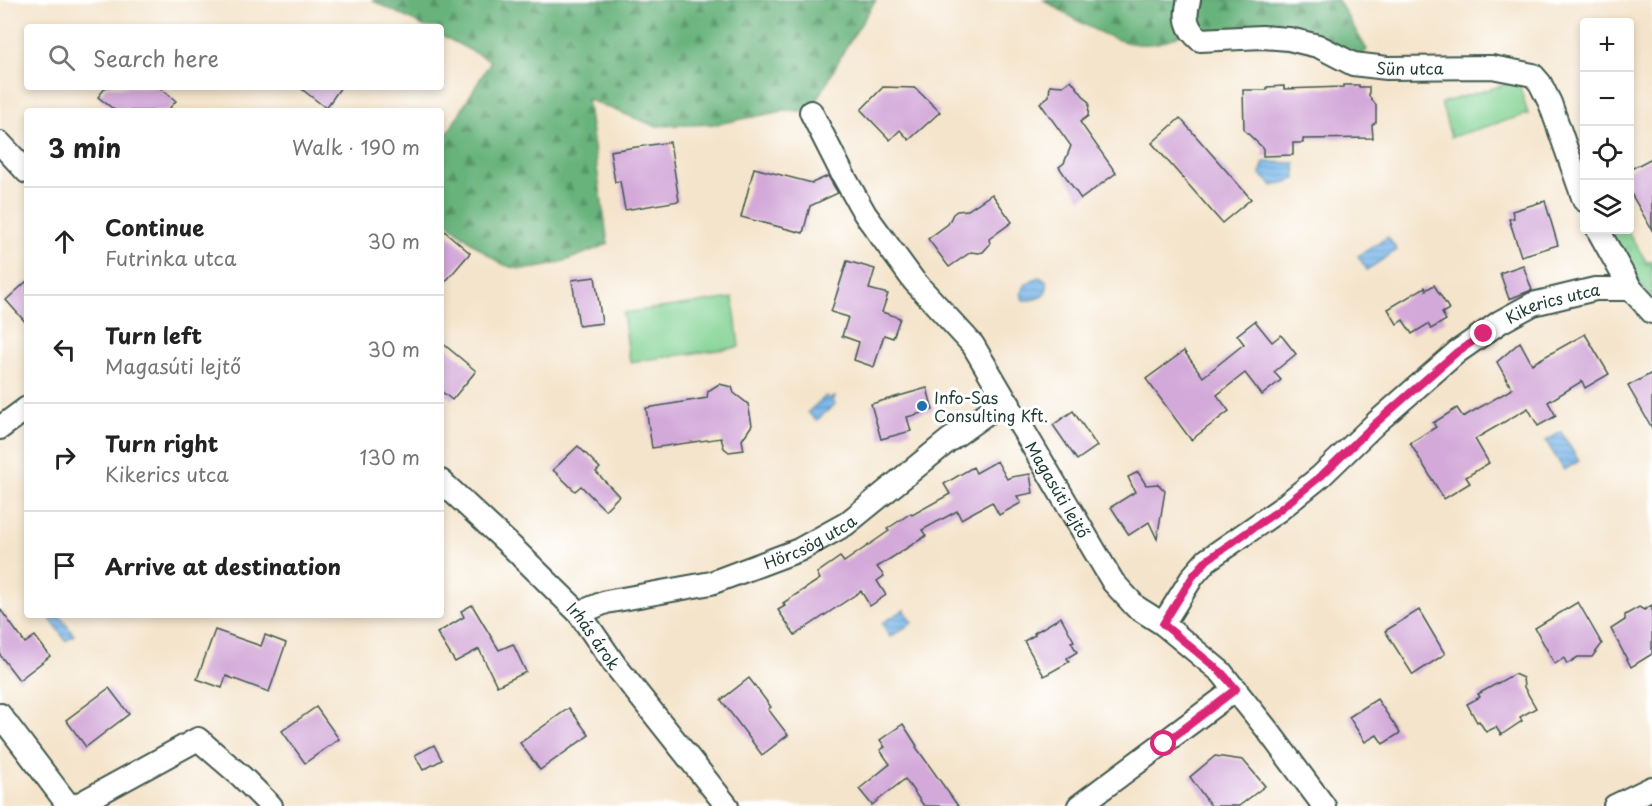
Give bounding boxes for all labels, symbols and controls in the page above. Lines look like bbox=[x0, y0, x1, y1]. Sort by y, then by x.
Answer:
map controls bbox=[1580, 18, 1634, 234]
button: + bbox=[1580, 18, 1634, 72]
search box bbox=[24, 24, 444, 90]
icon: search bbox=[45, 41, 78, 74]
text: Search here bbox=[93, 41, 219, 74]
street label: Sün utca bbox=[1375, 55, 1444, 80]
button: − bbox=[1580, 72, 1634, 126]
button: locate bbox=[1580, 126, 1634, 180]
text: 3 min bbox=[48, 128, 121, 167]
text: Walk · 190 m bbox=[292, 132, 420, 162]
button: layers bbox=[1580, 180, 1634, 234]
text: Continue bbox=[105, 210, 204, 243]
icon: ahead bbox=[48, 225, 81, 258]
text: 30 m bbox=[367, 226, 420, 256]
text: Futrinka utca bbox=[105, 243, 236, 273]
street label: Kikerics utca bbox=[1501, 277, 1600, 329]
text: Turn left bbox=[105, 318, 202, 351]
route end bbox=[1470, 320, 1496, 346]
icon: left bbox=[48, 333, 81, 366]
text: 30 m bbox=[367, 334, 420, 364]
text: Magasúti lejtő bbox=[105, 351, 241, 381]
place label: Info-Sas Consulting Kft. bbox=[934, 385, 1048, 427]
marker: Info-Sas Consulting Kft. bbox=[915, 399, 929, 413]
text: Turn right bbox=[105, 426, 218, 459]
street label: Magasúti lejtő bbox=[1020, 436, 1096, 542]
icon: right bbox=[48, 441, 81, 474]
text: 130 m bbox=[360, 442, 420, 472]
text: Kikerics utca bbox=[105, 459, 229, 489]
street label: Hörcsög utca bbox=[760, 508, 861, 574]
icon: arrive bbox=[48, 549, 81, 582]
text: Arrive at destination bbox=[105, 549, 341, 582]
street label: Irhás árok bbox=[562, 596, 627, 675]
route start bbox=[1150, 730, 1176, 756]

